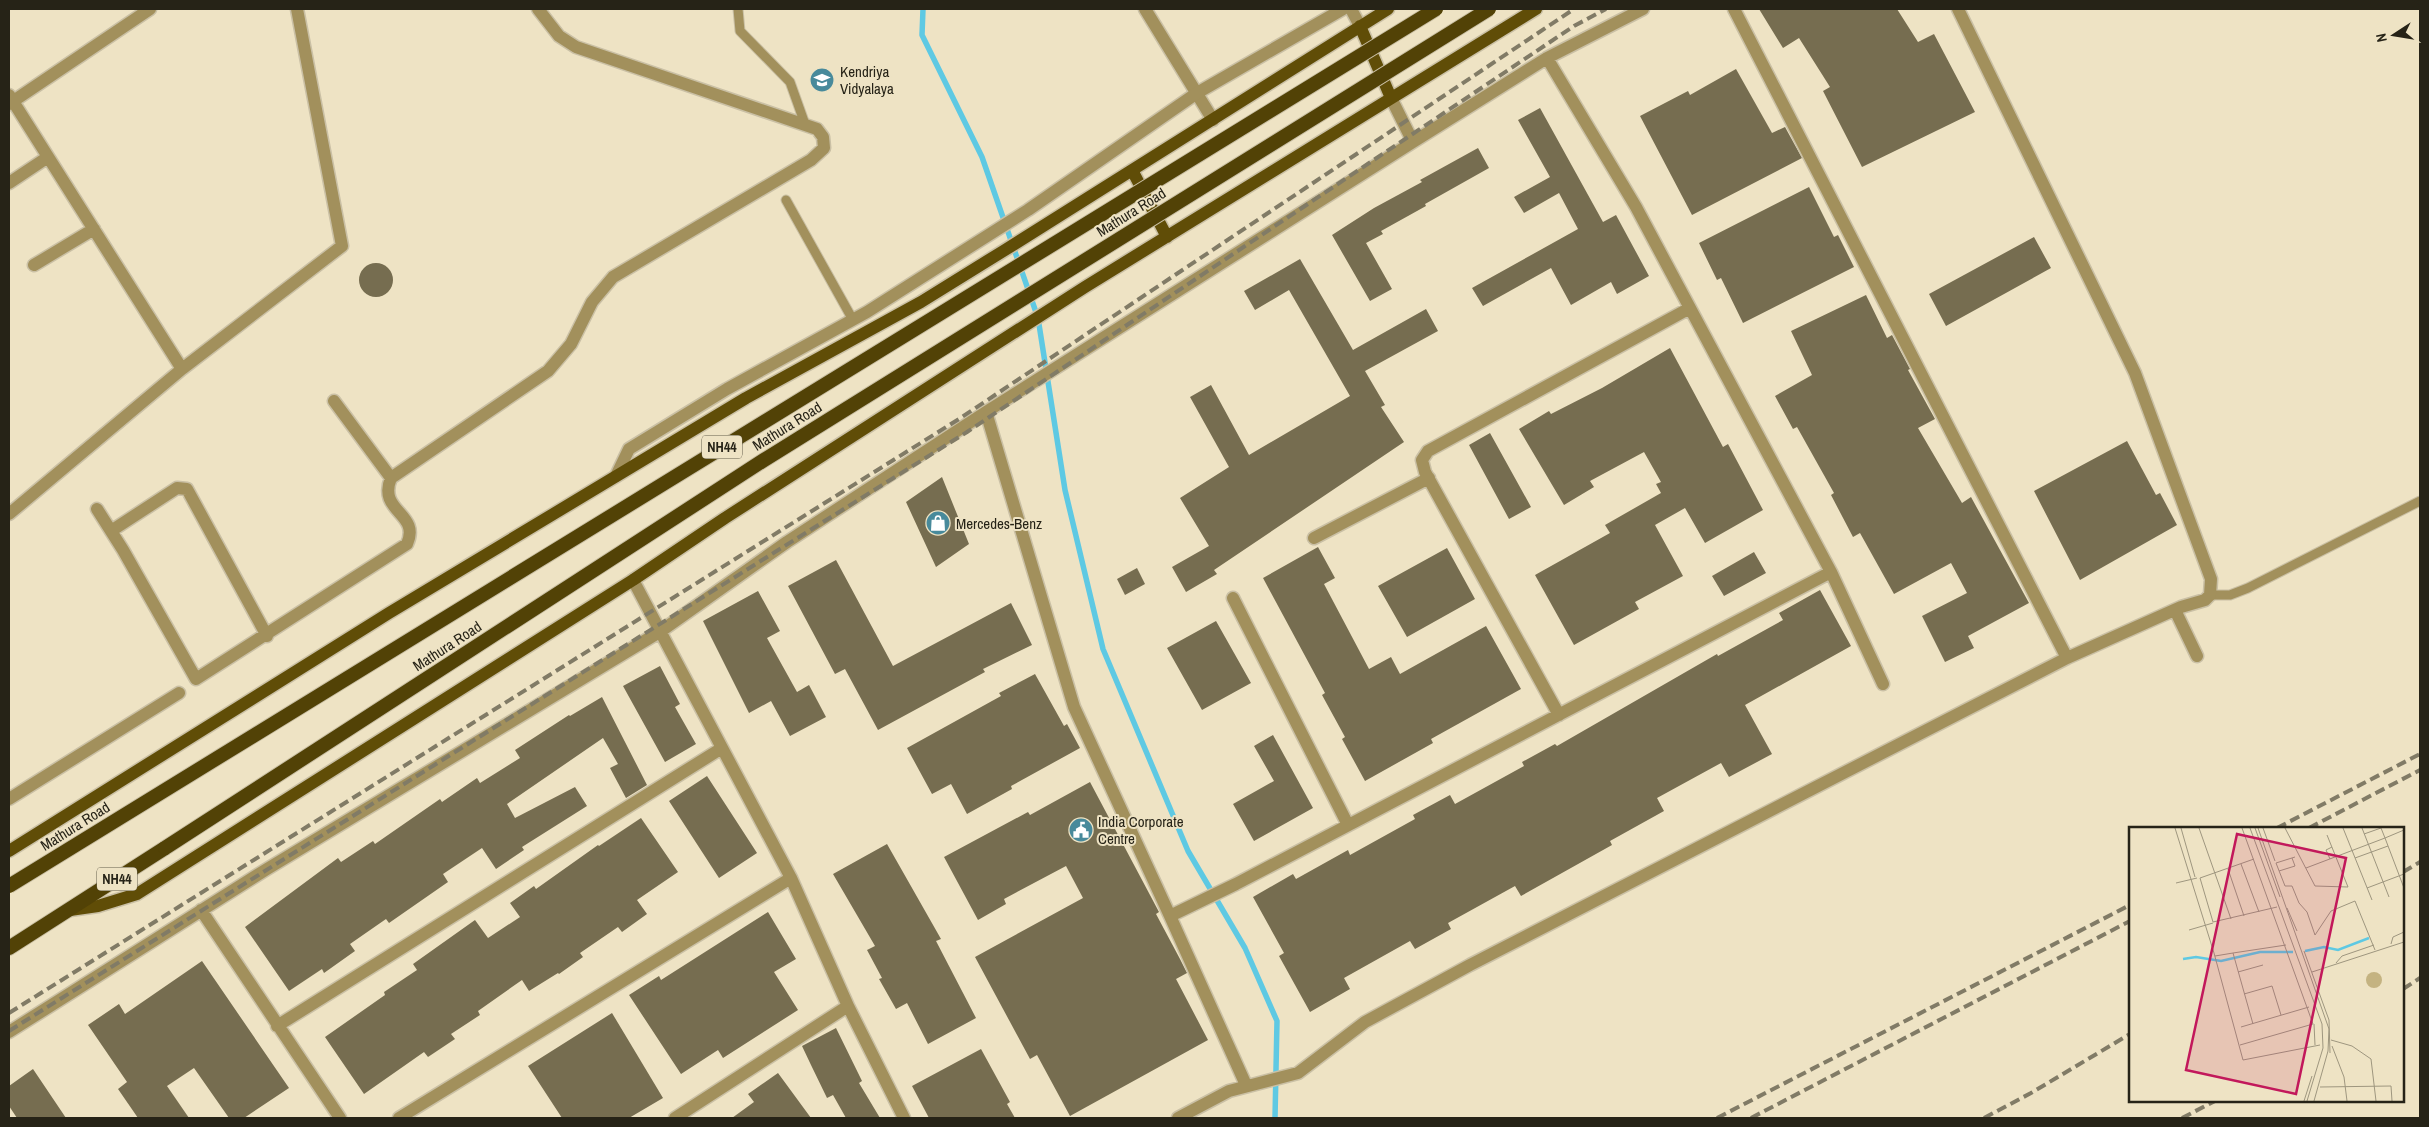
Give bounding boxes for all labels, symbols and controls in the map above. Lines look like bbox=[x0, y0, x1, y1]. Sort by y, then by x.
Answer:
north arrow bbox=[2369, 10, 2419, 60]
text: N bbox=[2372, 32, 2391, 44]
place label: Kendriya Vidyalaya bbox=[840, 61, 894, 99]
school or university icon: Kendriya Vidyalaya bbox=[809, 67, 835, 93]
street label: Mathura Road bbox=[1092, 182, 1170, 242]
street label: Mathura Road bbox=[748, 396, 826, 456]
road number: NH44 bbox=[702, 436, 742, 458]
shop icon: Mercedes-Benz bbox=[925, 510, 951, 536]
place label: Mercedes-Benz bbox=[956, 513, 1042, 534]
street label: Mathura Road bbox=[409, 616, 485, 676]
street label: Mathura Road bbox=[36, 796, 114, 856]
place label: India Corporate Centre bbox=[1098, 811, 1184, 849]
public building icon: India Corporate Centre bbox=[1068, 817, 1094, 843]
inset map bbox=[2129, 827, 2404, 1102]
road number: NH44 bbox=[97, 868, 137, 891]

